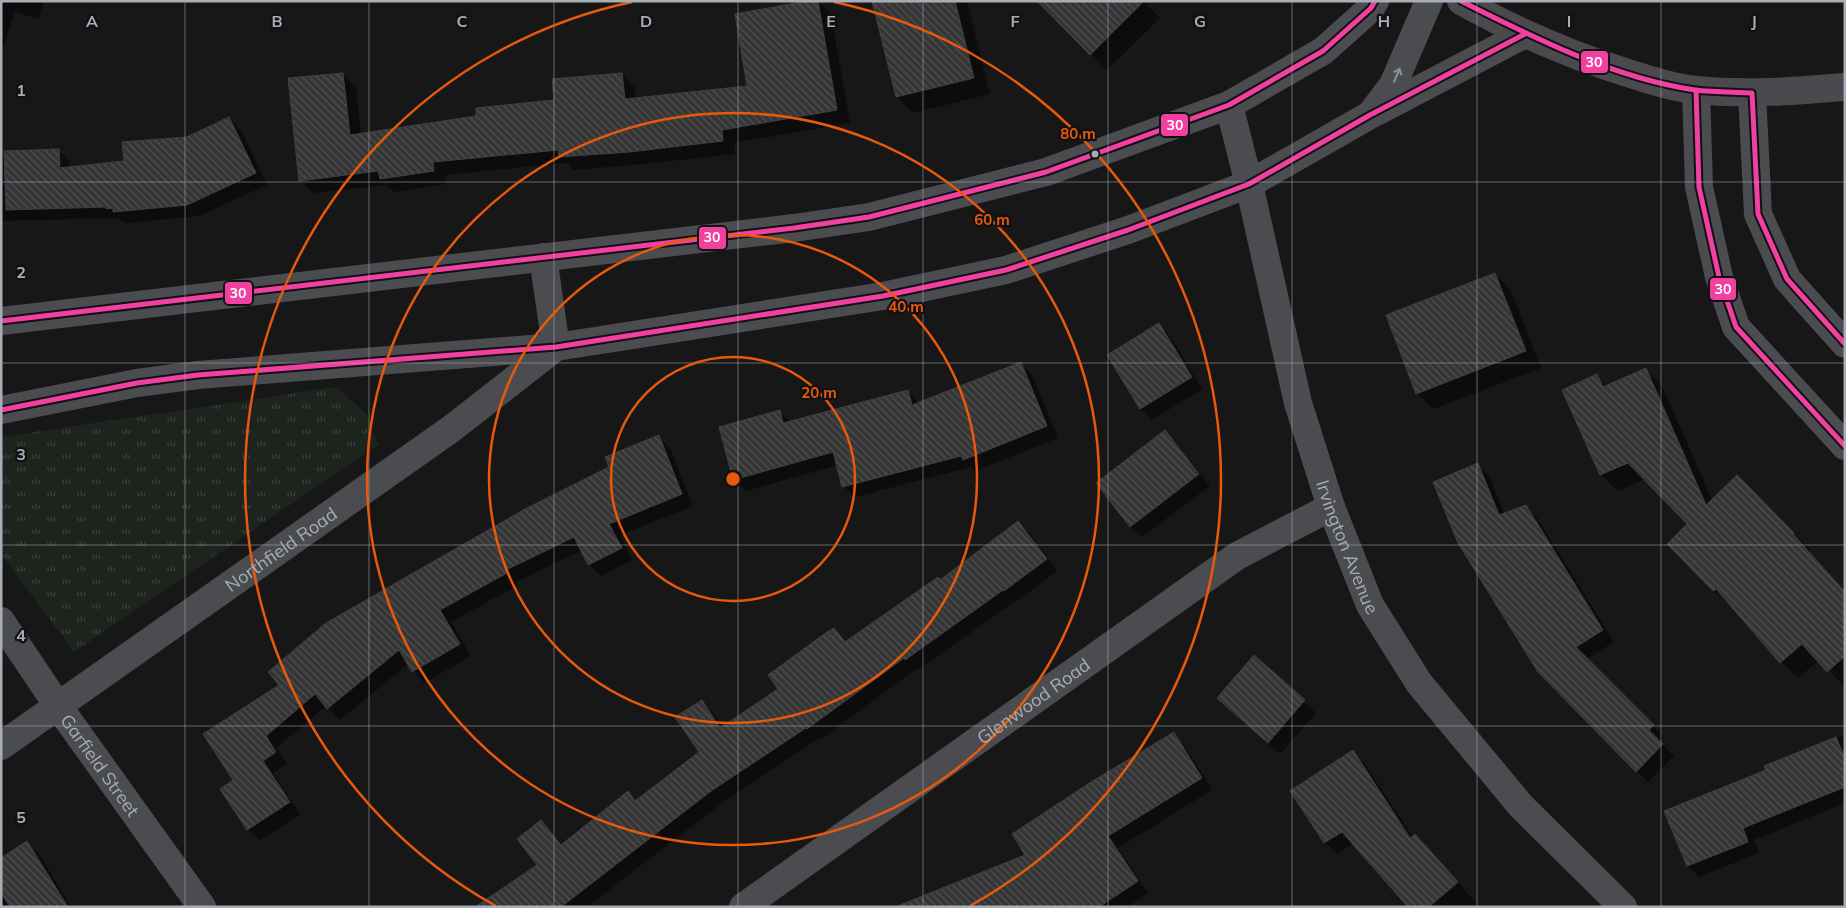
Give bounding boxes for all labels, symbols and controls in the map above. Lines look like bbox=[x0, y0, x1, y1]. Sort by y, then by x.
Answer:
text: A bbox=[86, 11, 98, 31]
text: B bbox=[271, 11, 283, 31]
text: C bbox=[457, 11, 468, 31]
text: D bbox=[640, 11, 652, 31]
text: E bbox=[826, 11, 836, 31]
text: F bbox=[1010, 11, 1020, 31]
text: G bbox=[1194, 11, 1206, 31]
text: H bbox=[1378, 11, 1390, 31]
text: I bbox=[1567, 11, 1571, 31]
text: J bbox=[1751, 11, 1757, 31]
line badge: 30 bbox=[1580, 50, 1609, 74]
text: 30 bbox=[1586, 53, 1602, 71]
one-way arrow bbox=[1393, 68, 1403, 83]
text: 1 bbox=[16, 80, 26, 100]
line badge: 30 bbox=[1160, 113, 1189, 137]
text: 30 bbox=[1167, 116, 1183, 134]
text: 80 m bbox=[1060, 124, 1096, 143]
unlabelled marker bbox=[1090, 149, 1100, 159]
text: 60 m bbox=[974, 210, 1010, 229]
line badge: 30 bbox=[698, 226, 727, 250]
text: 30 bbox=[704, 228, 720, 246]
text: 2 bbox=[16, 262, 26, 282]
line badge: 30 bbox=[1709, 277, 1737, 301]
text: 30 bbox=[1715, 280, 1731, 298]
line badge: 30 bbox=[224, 281, 253, 305]
text: 30 bbox=[230, 284, 246, 302]
text: 40 m bbox=[888, 297, 924, 316]
text: 20 m bbox=[801, 383, 837, 402]
text: 3 bbox=[16, 444, 26, 464]
centre of rings bbox=[724, 470, 742, 488]
street label: Irvington Avenue bbox=[1312, 477, 1384, 618]
street label: Northfield Road bbox=[220, 502, 341, 596]
text: 4 bbox=[16, 625, 26, 645]
street label: Glenwood Road bbox=[972, 653, 1094, 749]
street label: Garfield Street bbox=[56, 709, 145, 821]
text: 5 bbox=[16, 807, 26, 827]

